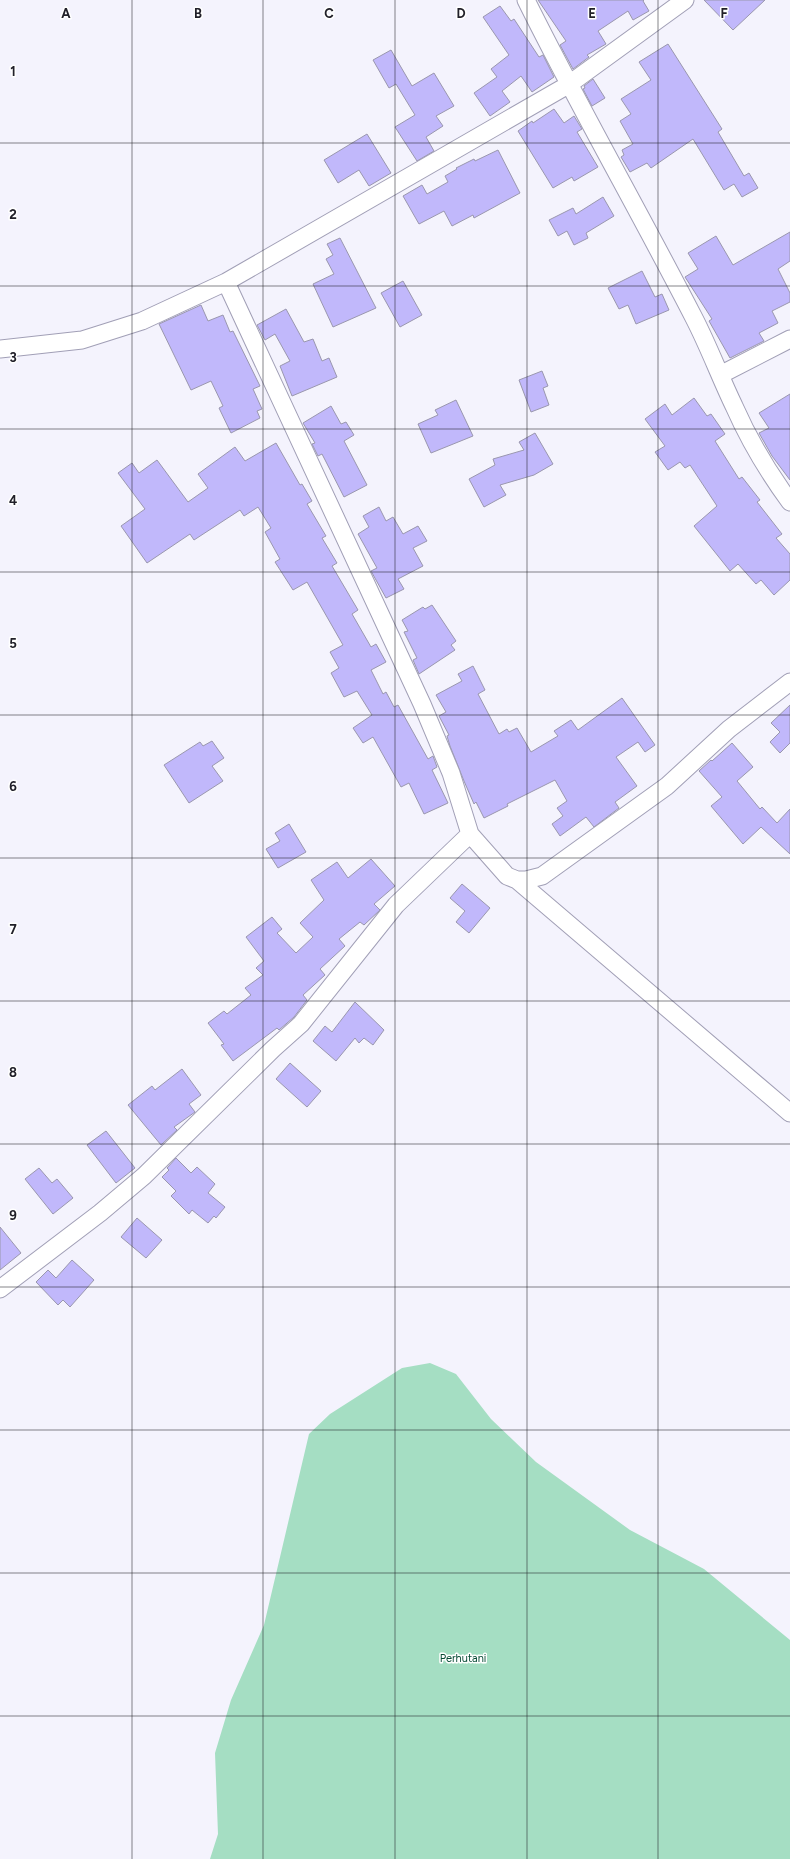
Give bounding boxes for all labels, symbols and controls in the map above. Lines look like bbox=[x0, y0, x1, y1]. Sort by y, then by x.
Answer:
text: A bbox=[61, 6, 71, 21]
text: B bbox=[194, 6, 202, 21]
text: C bbox=[324, 6, 334, 21]
text: D bbox=[456, 6, 466, 21]
text: E bbox=[588, 6, 596, 21]
text: F bbox=[720, 6, 728, 21]
text: 1 bbox=[10, 64, 16, 79]
text: 2 bbox=[9, 207, 17, 222]
text: 3 bbox=[9, 350, 17, 365]
text: 4 bbox=[9, 493, 17, 508]
text: 5 bbox=[9, 636, 17, 651]
text: 6 bbox=[9, 779, 17, 794]
text: 7 bbox=[9, 922, 17, 937]
text: 8 bbox=[9, 1065, 17, 1080]
text: 9 bbox=[9, 1208, 17, 1223]
park label: Perhutani bbox=[440, 1652, 486, 1665]

